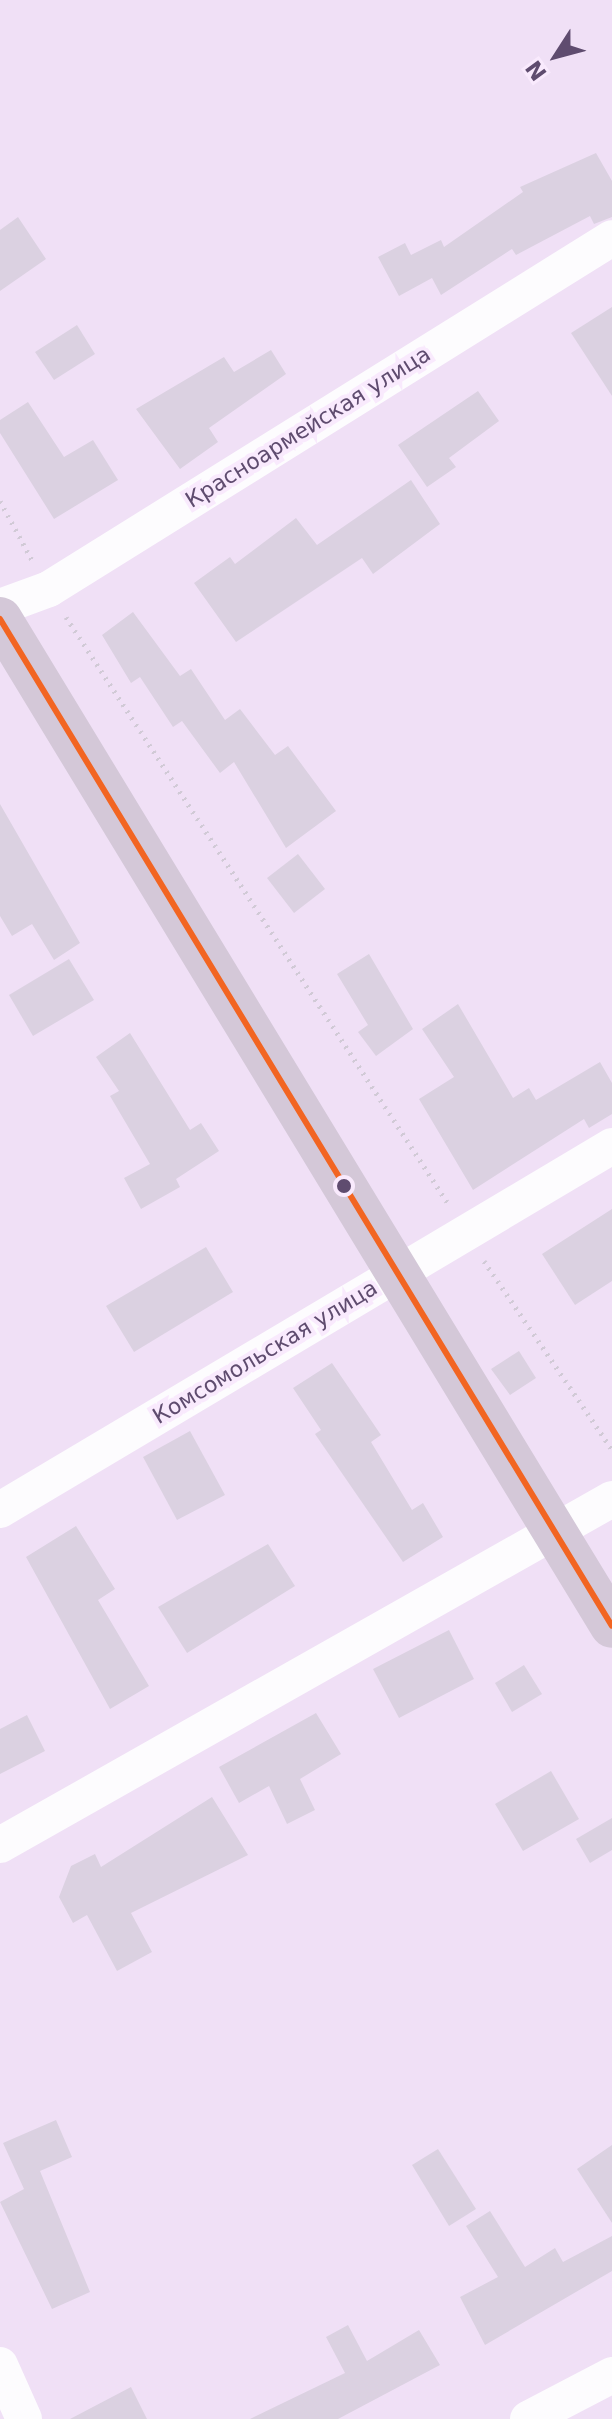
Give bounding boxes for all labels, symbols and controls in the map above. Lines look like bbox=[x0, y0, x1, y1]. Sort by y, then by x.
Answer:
north arrow bbox=[516, 16, 596, 96]
text: N bbox=[521, 56, 552, 85]
street label: Красноармейская улица bbox=[181, 341, 435, 513]
unlabelled marker bbox=[336, 1178, 352, 1194]
street label: Комсомольская улица bbox=[148, 1274, 382, 1430]

